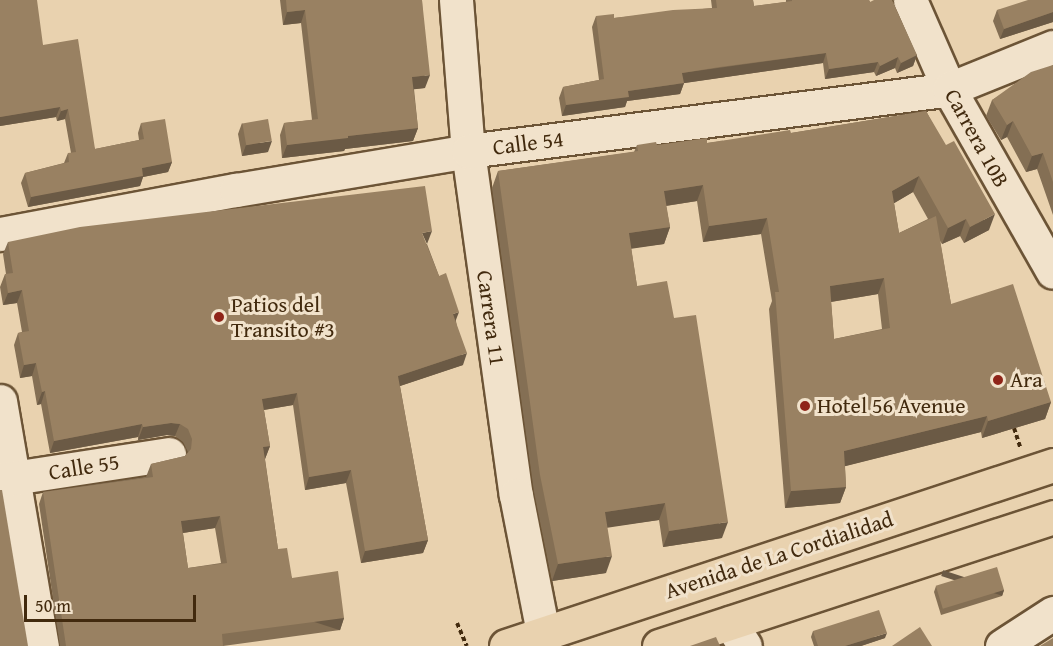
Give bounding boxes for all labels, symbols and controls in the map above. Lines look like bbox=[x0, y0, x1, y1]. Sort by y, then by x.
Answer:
street label: Carrera 10B bbox=[939, 84, 1015, 192]
street label: Calle 54 bbox=[491, 126, 565, 160]
street label: Carrera 11 bbox=[471, 269, 511, 367]
place label: Patios del Transito #3 bbox=[231, 291, 335, 342]
marker: Patios del Transito #3 bbox=[212, 310, 226, 324]
place label: Ara bbox=[1010, 367, 1043, 393]
marker: Ara bbox=[991, 373, 1005, 387]
place label: Hotel 56 Avenue bbox=[817, 393, 966, 419]
marker: Hotel 56 Avenue bbox=[798, 399, 812, 413]
street label: Calle 55 bbox=[47, 448, 121, 486]
street label: Avenida de La Cordialidad bbox=[662, 506, 896, 604]
scale bar bbox=[27, 583, 200, 621]
text: 50 m bbox=[35, 592, 71, 619]

